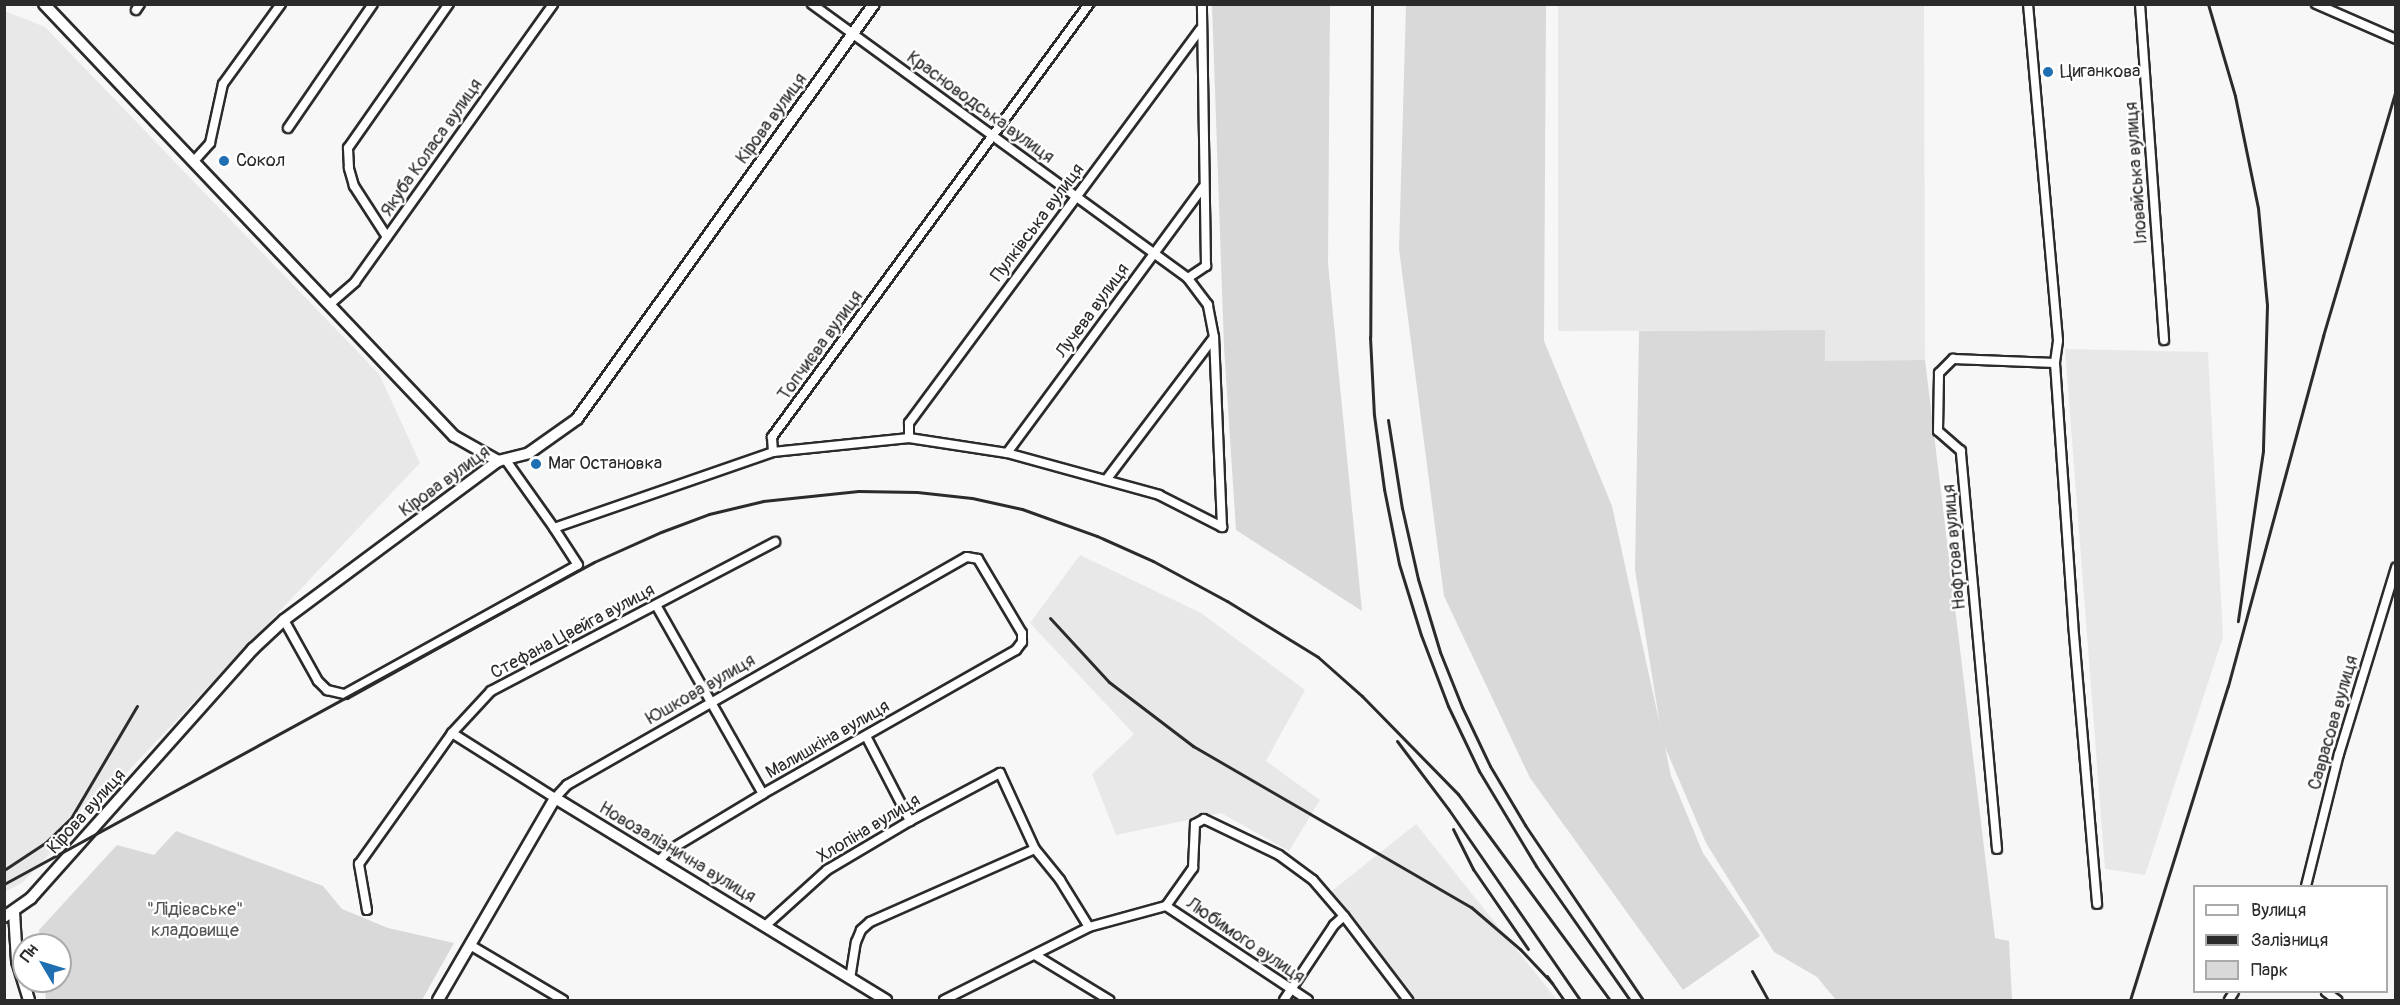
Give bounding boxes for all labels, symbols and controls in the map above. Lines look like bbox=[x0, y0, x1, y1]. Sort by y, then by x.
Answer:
street label: Красноводська вулиця bbox=[902, 47, 1058, 169]
place label: Циганкова bbox=[2060, 61, 2140, 83]
marker: Циганкова bbox=[2041, 65, 2055, 79]
street label: Кірова вулиця bbox=[732, 70, 812, 168]
street label: Якуба Коласа вулиця bbox=[376, 75, 488, 221]
street label: Іловайська вулиця bbox=[2121, 101, 2153, 245]
place label: Сокол bbox=[236, 150, 285, 172]
marker: Сокол bbox=[217, 154, 231, 168]
street label: Пулківська вулиця bbox=[987, 160, 1089, 286]
street label: Лучева вулиця bbox=[1052, 260, 1134, 362]
street label: Топчиєва вулиця bbox=[774, 287, 868, 405]
street label: Кірова вулиця bbox=[396, 442, 494, 522]
place label: Маг Остановка bbox=[548, 453, 662, 475]
marker: Маг Остановка bbox=[529, 457, 543, 471]
street label: Нафтова вулиця bbox=[1939, 483, 1971, 611]
street label: Стефана Цвейга вулиця bbox=[487, 580, 659, 684]
street label: Юшкова вулиця bbox=[643, 650, 759, 730]
street label: Саврасова вулиця bbox=[2304, 653, 2364, 793]
street label: Малишкіна вулиця bbox=[762, 696, 894, 784]
street label: Кірова вулиця bbox=[43, 765, 131, 859]
street label: Хлопіна вулиця bbox=[814, 790, 924, 868]
street label: Новозалізнична вулиця bbox=[595, 798, 759, 908]
legend bbox=[2193, 885, 2388, 993]
street label: Любимого вулиця bbox=[1182, 893, 1308, 989]
text: Вулиця bbox=[2251, 899, 2306, 922]
park label: "Лідієвське" кладовище bbox=[147, 900, 243, 942]
text: Залізниця bbox=[2251, 929, 2328, 952]
north arrow bbox=[12, 933, 72, 993]
text: Пн bbox=[16, 940, 43, 966]
text: Парк bbox=[2251, 959, 2288, 982]

